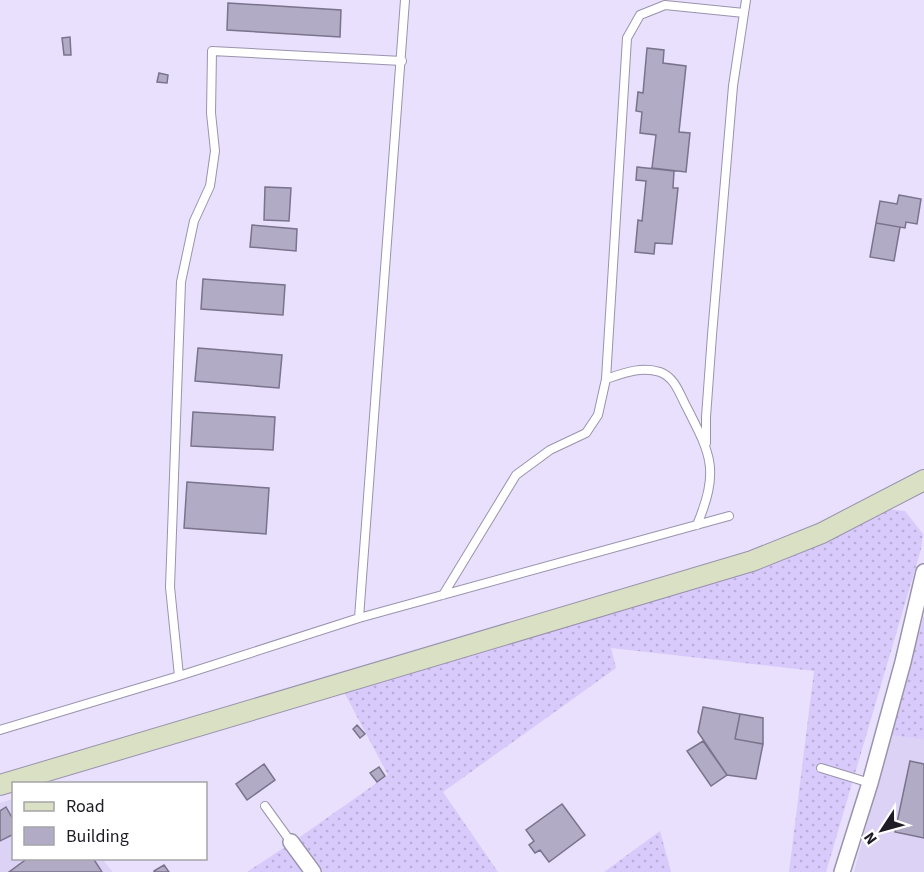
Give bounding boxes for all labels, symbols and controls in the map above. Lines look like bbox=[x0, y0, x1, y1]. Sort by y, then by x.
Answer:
legend bbox=[12, 782, 207, 860]
text: Road bbox=[66, 794, 105, 819]
north arrow bbox=[852, 800, 912, 860]
text: Building bbox=[66, 824, 129, 849]
text: N bbox=[859, 827, 883, 849]

